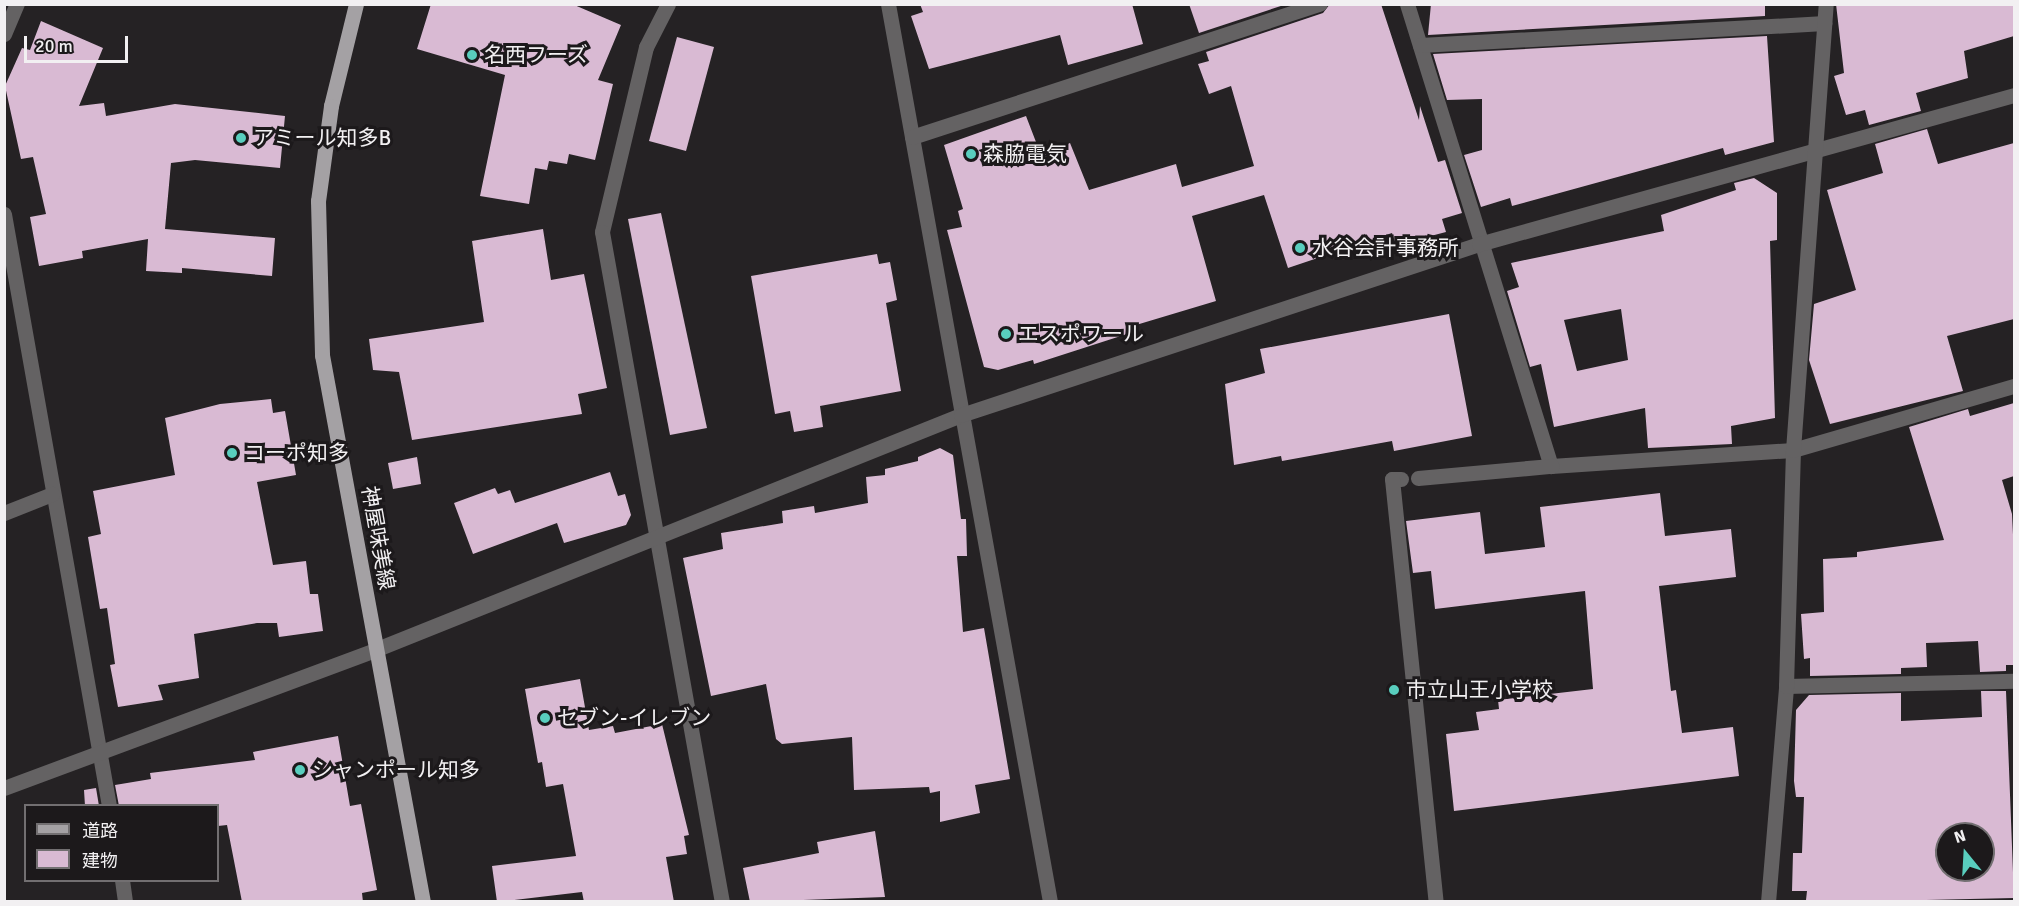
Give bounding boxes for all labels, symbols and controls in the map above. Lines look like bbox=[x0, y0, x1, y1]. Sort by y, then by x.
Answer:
scale bar bbox=[27, 24, 130, 62]
text: 20 m bbox=[35, 35, 73, 57]
place label: 名西フーズ bbox=[484, 42, 589, 68]
marker: 名西フーズ bbox=[465, 48, 479, 62]
place label: アミール知多B bbox=[253, 125, 392, 151]
marker: アミール知多B bbox=[234, 131, 248, 145]
place label: 森脇電気 bbox=[983, 141, 1067, 167]
marker: 森脇電気 bbox=[964, 147, 978, 161]
place label: 水谷会計事務所 bbox=[1312, 235, 1459, 261]
marker: 水谷会計事務所 bbox=[1293, 241, 1307, 255]
place label: エスポワール bbox=[1018, 321, 1144, 347]
marker: エスポワール bbox=[999, 327, 1013, 341]
place label: コーポ知多 bbox=[244, 440, 349, 466]
marker: コーポ知多 bbox=[225, 446, 239, 460]
street label: 神屋味美線 bbox=[356, 484, 400, 592]
place label: 市立山王小学校 bbox=[1406, 677, 1553, 703]
marker: 市立山王小学校 bbox=[1387, 683, 1401, 697]
place label: セブン-イレブン bbox=[557, 705, 711, 731]
marker: セブン-イレブン bbox=[538, 711, 552, 725]
place label: シャンポール知多 bbox=[312, 757, 480, 783]
marker: シャンポール知多 bbox=[293, 763, 307, 777]
legend bbox=[24, 804, 219, 882]
text: 道路 bbox=[82, 820, 118, 842]
north arrow bbox=[1935, 822, 1995, 882]
text: N bbox=[1952, 826, 1968, 848]
text: 建物 bbox=[82, 850, 118, 872]

